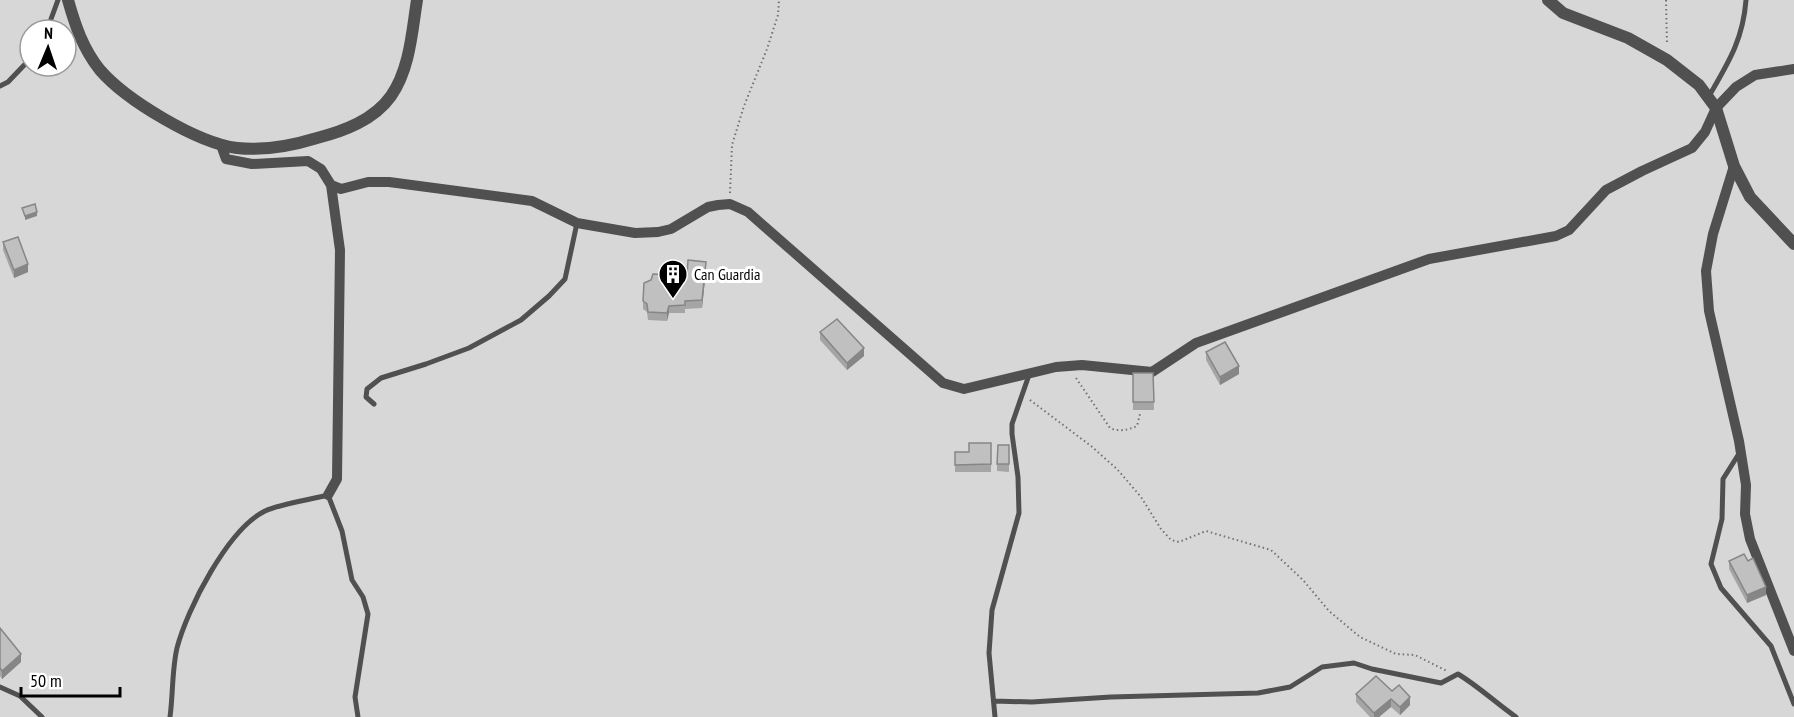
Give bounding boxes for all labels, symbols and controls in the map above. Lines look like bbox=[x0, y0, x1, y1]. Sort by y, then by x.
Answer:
north arrow bbox=[18, 18, 78, 78]
text: N bbox=[44, 23, 53, 43]
building icon: Can Guardia bbox=[657, 258, 689, 300]
place label: Can Guardia bbox=[694, 264, 760, 284]
scale bar bbox=[21, 660, 120, 698]
text: 50 m bbox=[30, 669, 62, 692]

